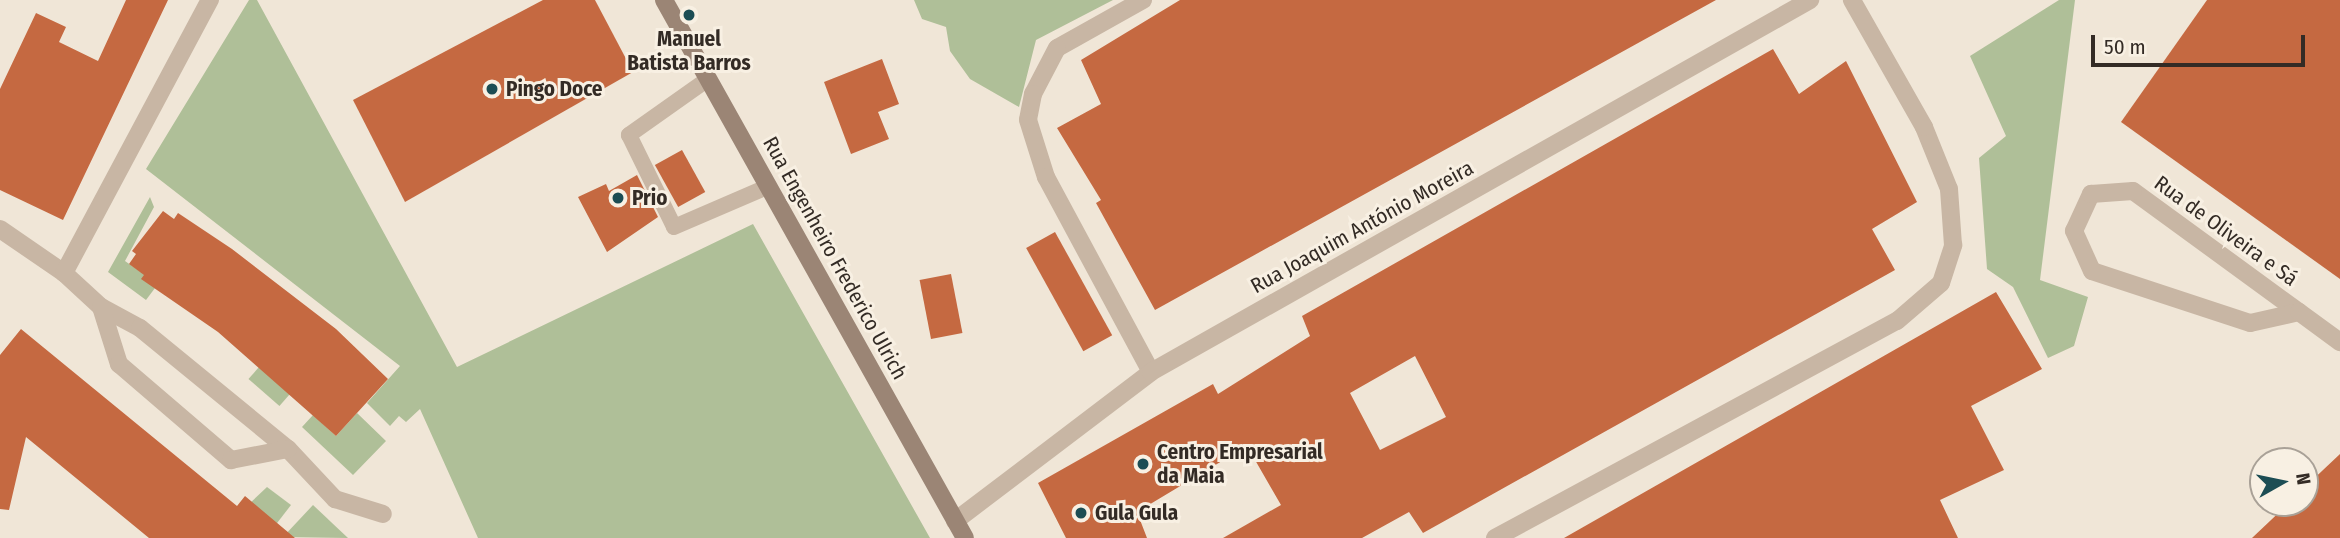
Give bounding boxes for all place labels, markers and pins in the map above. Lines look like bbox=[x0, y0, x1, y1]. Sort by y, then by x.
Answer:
marker: Manuel Batista Barros bbox=[681, 7, 697, 23]
place label: Manuel Batista Barros bbox=[627, 26, 751, 76]
place label: Pingo Doce bbox=[506, 76, 603, 102]
marker: Pingo Doce bbox=[484, 81, 500, 97]
place label: Prio bbox=[632, 185, 667, 211]
marker: Prio bbox=[610, 190, 626, 206]
place label: Centro Empresarial da Maia bbox=[1157, 439, 1323, 489]
marker: Centro Empresarial da Maia bbox=[1135, 456, 1151, 472]
place label: Gula Gula bbox=[1095, 500, 1178, 526]
marker: Gula Gula bbox=[1073, 505, 1089, 521]

